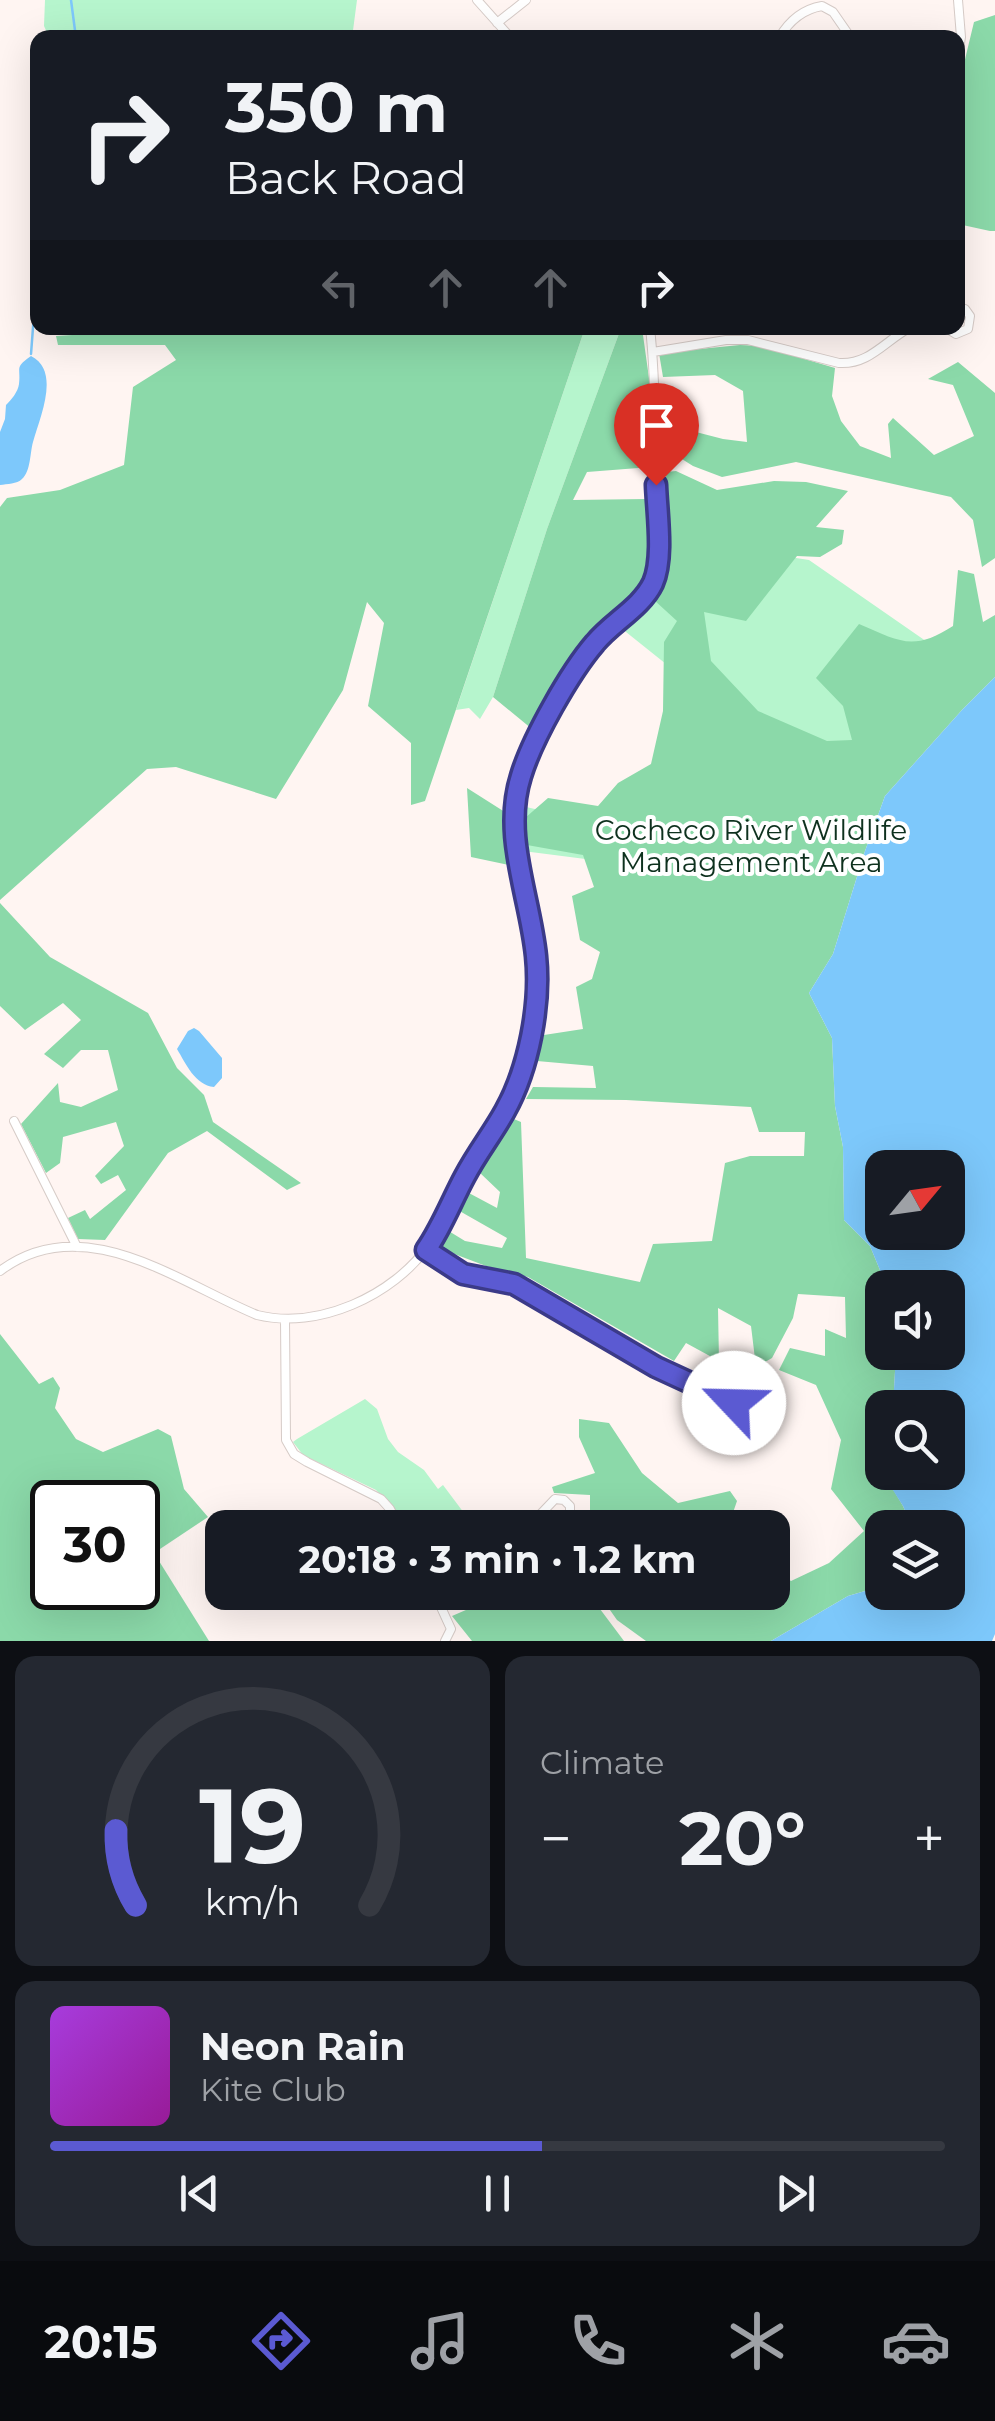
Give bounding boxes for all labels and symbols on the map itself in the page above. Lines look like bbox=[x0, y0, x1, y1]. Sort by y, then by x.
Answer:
pin bbox=[614, 383, 699, 486]
park label: Cocheco River Wildlife Management Area bbox=[595, 813, 907, 879]
north arrow bbox=[865, 1150, 965, 1250]
position arrow bbox=[682, 1351, 786, 1455]
speed limit sign: 30 bbox=[30, 1480, 160, 1610]

